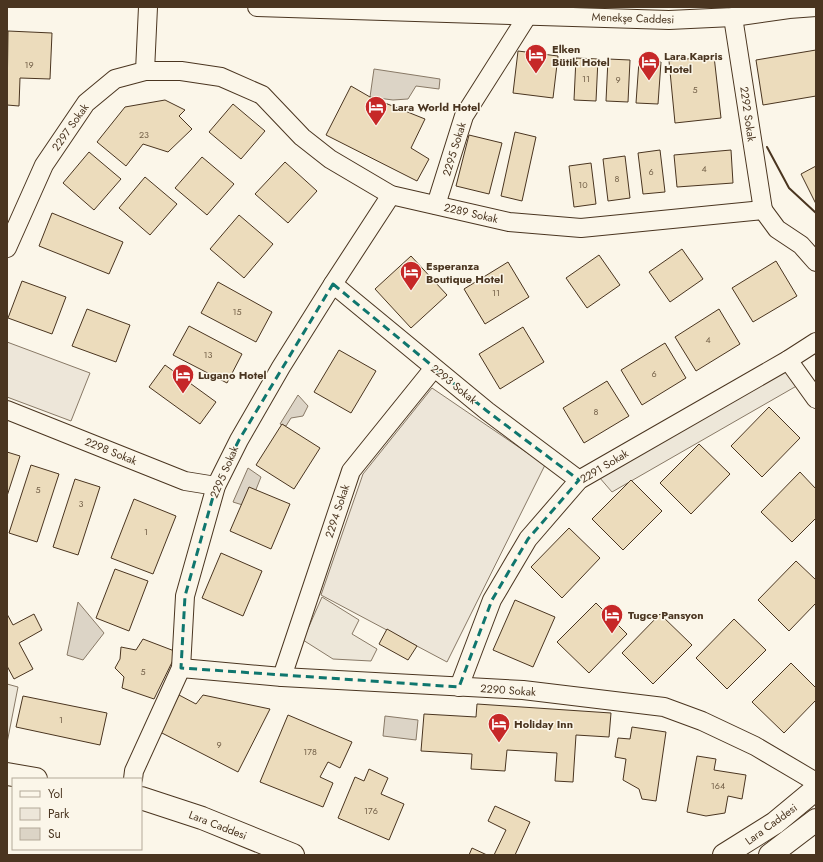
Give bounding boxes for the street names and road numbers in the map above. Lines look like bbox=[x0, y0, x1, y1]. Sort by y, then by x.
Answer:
street label: Menekşe Caddesi bbox=[591, 9, 675, 27]
street label: 2292 Sokak bbox=[736, 85, 760, 143]
street label: 2297 Sokak bbox=[48, 100, 92, 154]
street label: 2295 Sokak bbox=[438, 120, 470, 178]
street label: 2289 Sokak bbox=[442, 199, 500, 227]
street label: 2293 Sokak bbox=[428, 360, 481, 408]
street label: 2298 Sokak bbox=[82, 433, 140, 469]
street label: 2295 Sokak bbox=[206, 443, 242, 501]
street label: 2291 Sokak bbox=[577, 445, 631, 487]
street label: 2294 Sokak bbox=[321, 482, 353, 540]
street label: 2290 Sokak bbox=[480, 680, 537, 700]
street label: Lara Caddesi bbox=[742, 800, 800, 848]
street label: Lara Caddesi bbox=[187, 807, 249, 843]

